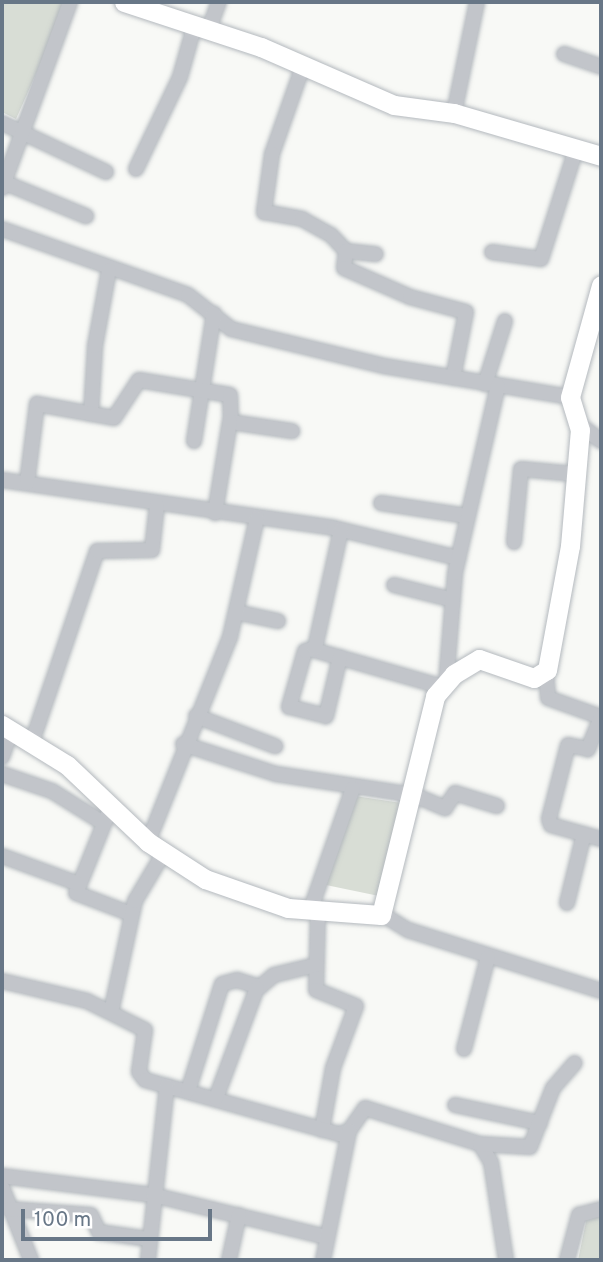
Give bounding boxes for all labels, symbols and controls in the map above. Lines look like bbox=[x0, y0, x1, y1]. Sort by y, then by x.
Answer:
scale bar bbox=[24, 1196, 215, 1240]
text: 100 m bbox=[34, 1207, 91, 1234]

